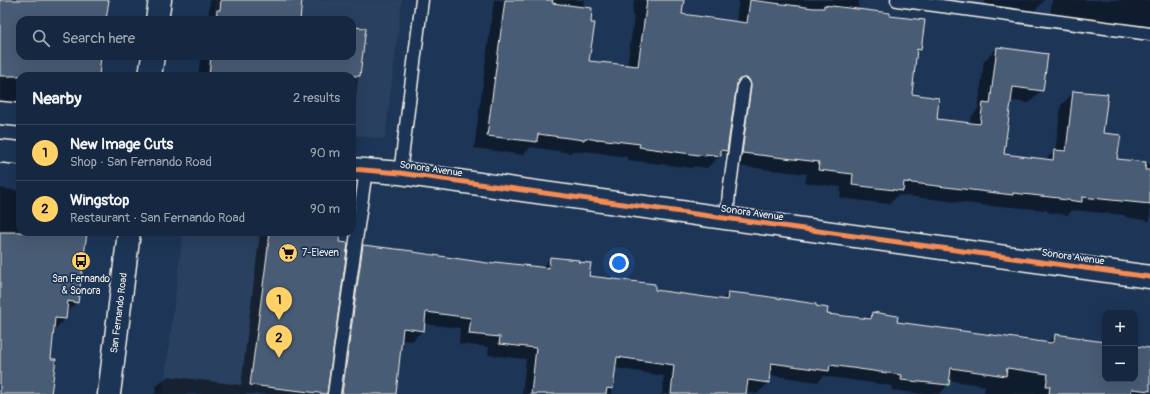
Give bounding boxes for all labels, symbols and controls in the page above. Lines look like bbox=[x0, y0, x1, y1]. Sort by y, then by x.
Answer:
search box bbox=[16, 16, 356, 60]
icon: search bbox=[30, 27, 52, 49]
text: Search here bbox=[62, 29, 135, 48]
text: Nearby bbox=[32, 88, 81, 109]
text: 2 results bbox=[293, 90, 340, 106]
text: New Image Cuts bbox=[70, 135, 173, 154]
text: 1 bbox=[42, 145, 48, 161]
text: 90 m bbox=[310, 145, 340, 161]
text: Shop · San Fernando Road bbox=[70, 154, 212, 170]
street label: Sonora Avenue bbox=[399, 159, 463, 179]
text: Wingstop bbox=[70, 191, 129, 210]
text: 2 bbox=[41, 201, 49, 217]
text: 90 m bbox=[310, 201, 340, 217]
street label: Sonora Avenue bbox=[720, 203, 784, 223]
text: Restaurant · San Fernando Road bbox=[70, 210, 245, 226]
supermarket icon: 7-Eleven bbox=[277, 242, 299, 264]
place label: 7-Eleven bbox=[302, 247, 339, 259]
street label: Sonora Avenue bbox=[1041, 247, 1105, 267]
bus stop icon: San Fernando & Sonora bbox=[70, 250, 92, 272]
your location bbox=[609, 253, 629, 273]
street label: San Fernando Road bbox=[108, 272, 130, 354]
place label: San Fernando & Sonora bbox=[52, 273, 111, 297]
pin: 1 bbox=[266, 287, 292, 320]
map controls bbox=[1102, 310, 1138, 382]
button: + bbox=[1102, 310, 1138, 346]
pin: 2 bbox=[266, 325, 292, 358]
button: − bbox=[1102, 346, 1138, 382]

